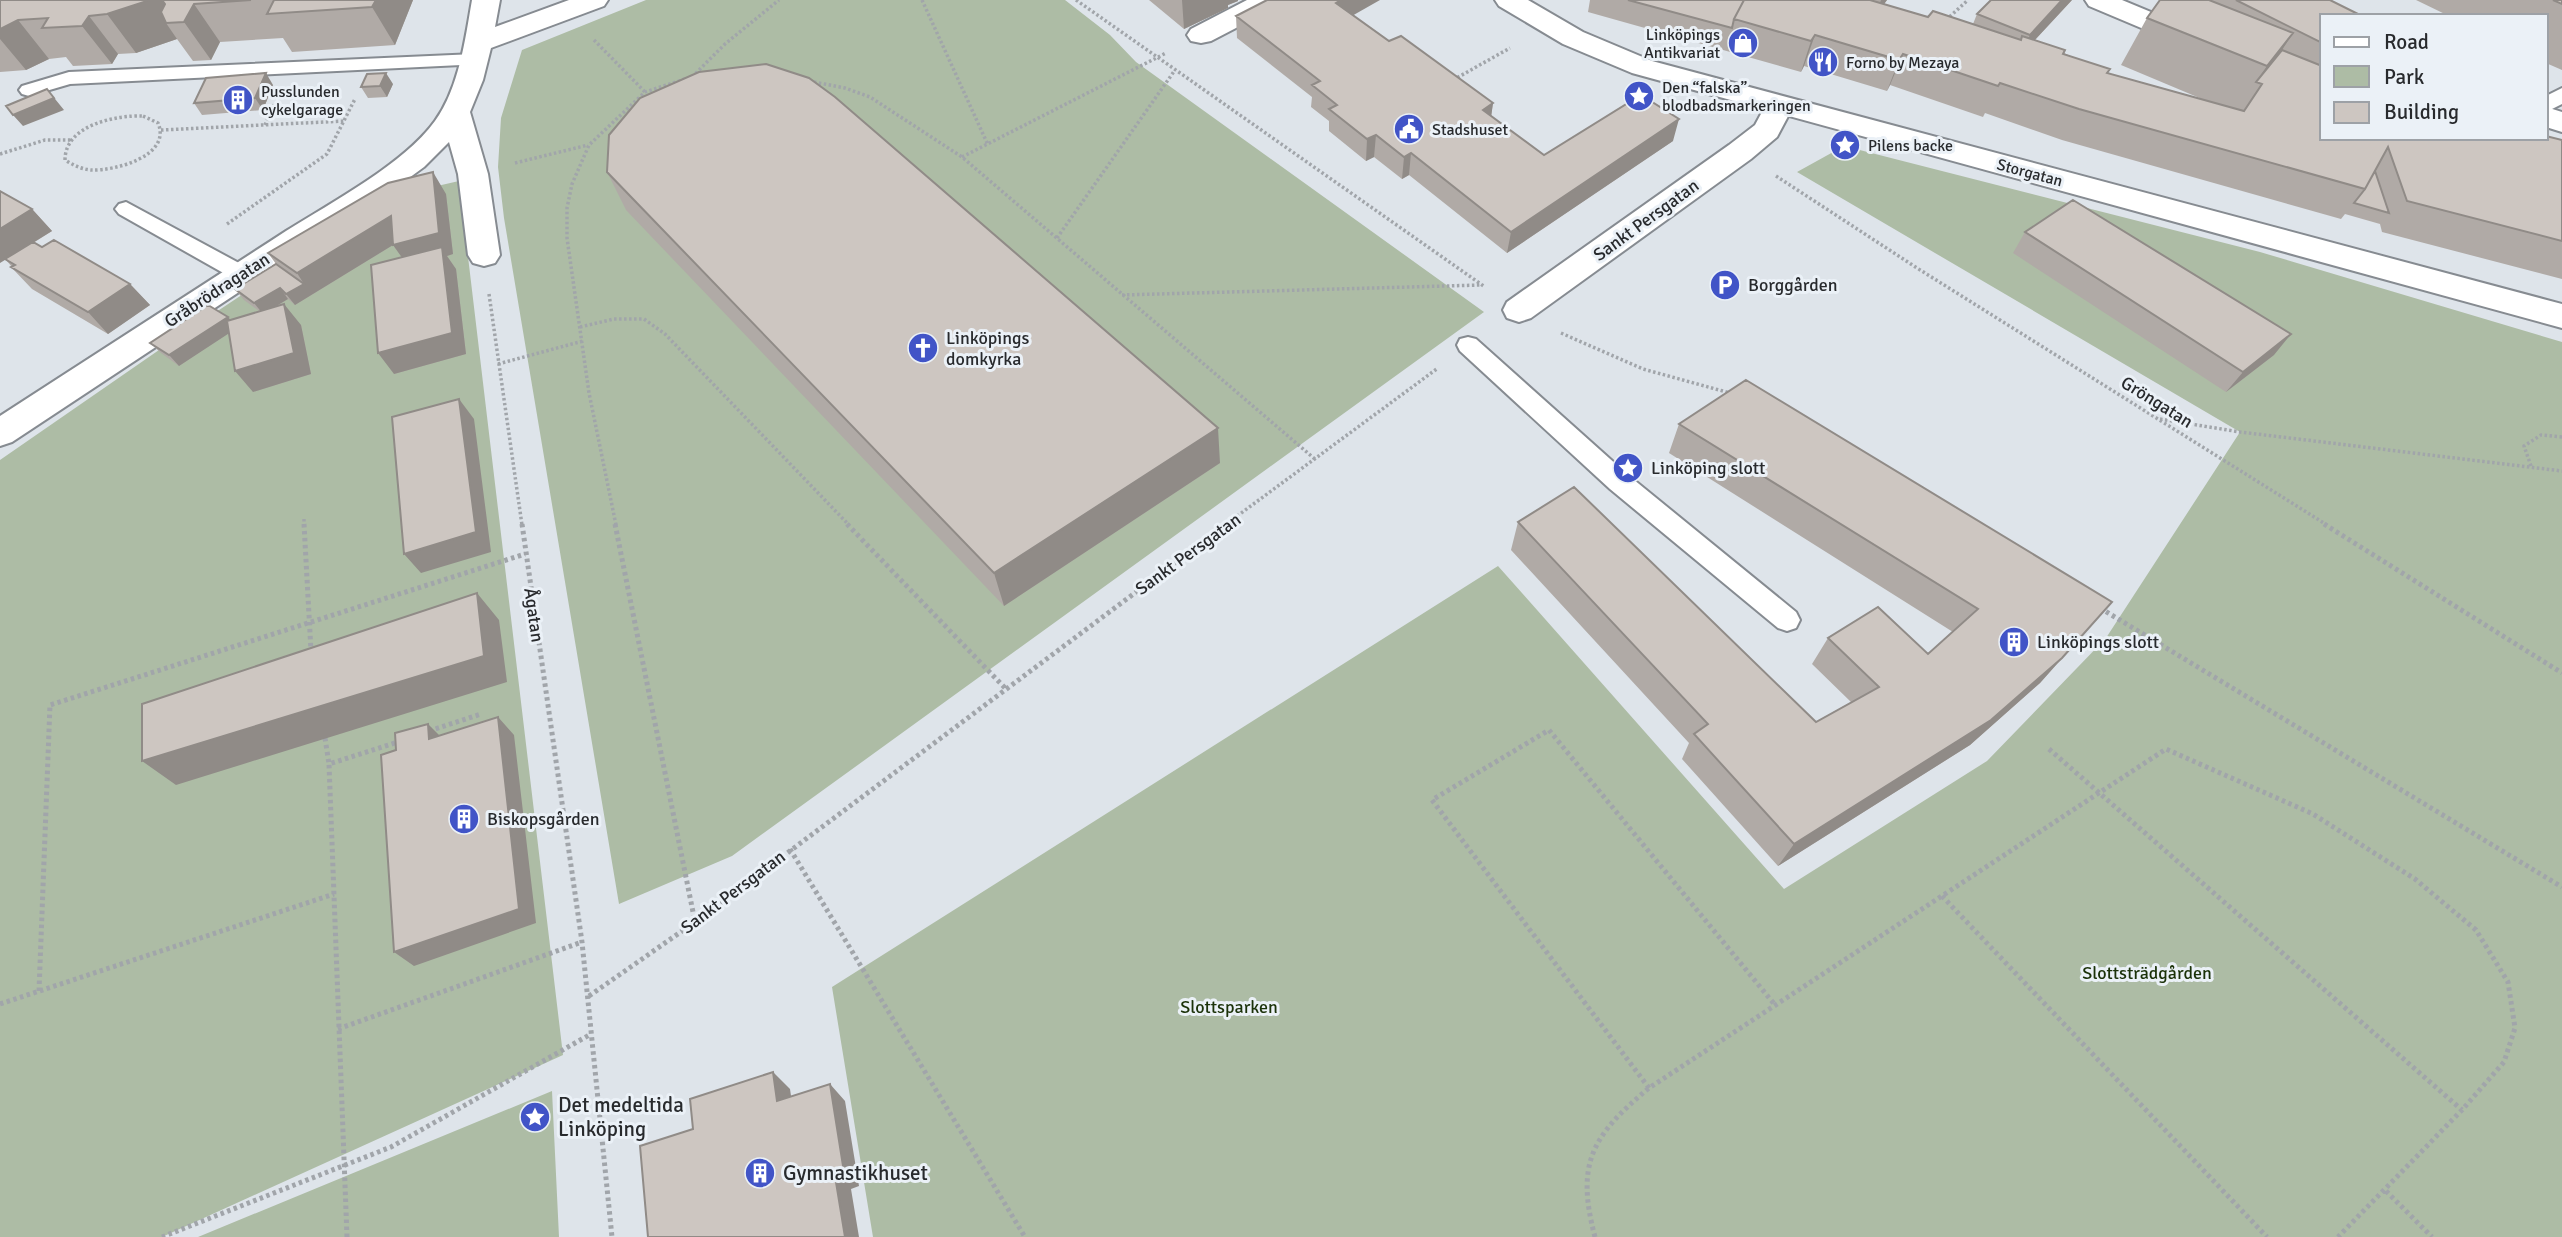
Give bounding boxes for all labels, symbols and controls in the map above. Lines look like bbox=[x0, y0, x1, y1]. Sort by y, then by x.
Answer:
legend bbox=[2320, 14, 2548, 140]
place label: Linköpings Antikvariat bbox=[1644, 25, 1720, 63]
shop icon: Linköpings Antikvariat bbox=[1726, 26, 1760, 60]
text: Road bbox=[2384, 29, 2429, 55]
restaurant icon: Forno by Mezaya bbox=[1806, 45, 1840, 79]
place label: Forno by Mezaya bbox=[1846, 53, 1959, 73]
text: Park bbox=[2384, 64, 2425, 90]
place label: Den “falska” blodbadsmarkeringen bbox=[1662, 78, 1811, 116]
place icon: Den “falska” blodbadsmarkeringen bbox=[1622, 79, 1656, 113]
place label: Pusslunden cykelgarage bbox=[261, 82, 343, 120]
building icon: Pusslunden cykelgarage bbox=[221, 83, 255, 117]
text: Building bbox=[2384, 99, 2459, 125]
public building icon: Stadshuset bbox=[1392, 112, 1426, 146]
place label: Stadshuset bbox=[1432, 120, 1508, 140]
place icon: Pilens backe bbox=[1828, 128, 1862, 162]
place label: Pilens backe bbox=[1868, 136, 1953, 156]
street label: Storgatan bbox=[1995, 155, 2065, 191]
street label: Sankt Persgatan bbox=[1589, 174, 1703, 266]
street label: Gråbrödragatan bbox=[160, 248, 274, 332]
parking icon: Borggården bbox=[1708, 268, 1742, 302]
place label: Borggården bbox=[1748, 274, 1838, 296]
place label: Linköpings domkyrka bbox=[946, 327, 1030, 370]
church icon: Linköpings domkyrka bbox=[906, 331, 940, 365]
street label: Gröngatan bbox=[2117, 371, 2197, 433]
place icon: Linköping slott bbox=[1611, 451, 1645, 485]
place label: Linköping slott bbox=[1651, 457, 1765, 479]
street label: Sankt Persgatan bbox=[1131, 508, 1245, 600]
street label: Ågatan bbox=[519, 586, 549, 644]
building icon: Linköpings slott bbox=[1997, 625, 2031, 659]
place label: Linköpings slott bbox=[2037, 631, 2159, 653]
building icon: Biskopsgården bbox=[447, 802, 481, 836]
place label: Biskopsgården bbox=[487, 808, 600, 830]
street label: Sankt Persgatan bbox=[676, 846, 790, 938]
park label: Slottsträdgården bbox=[2082, 962, 2212, 984]
park label: Slottsparken bbox=[1180, 996, 1278, 1018]
place label: Det medeltida Linköping bbox=[558, 1092, 684, 1142]
place icon: Det medeltida Linköping bbox=[518, 1100, 552, 1134]
building icon: Gymnastikhuset bbox=[743, 1156, 777, 1190]
place label: Gymnastikhuset bbox=[783, 1160, 928, 1186]

